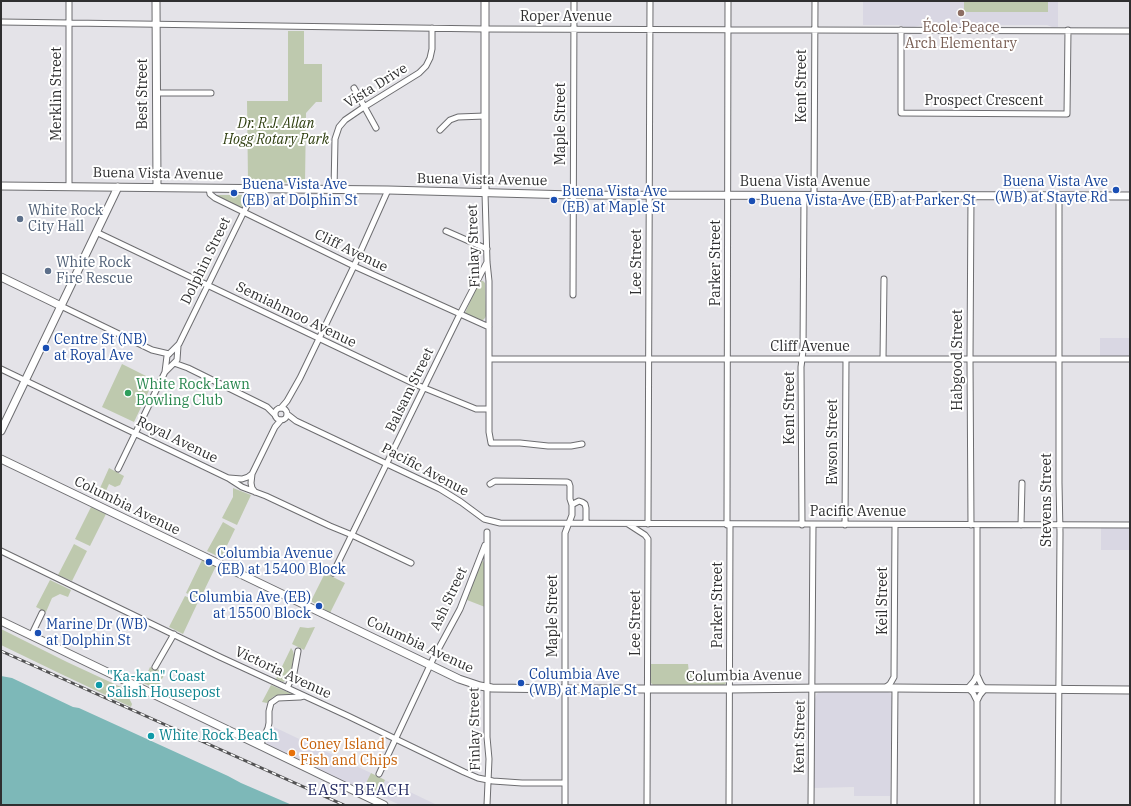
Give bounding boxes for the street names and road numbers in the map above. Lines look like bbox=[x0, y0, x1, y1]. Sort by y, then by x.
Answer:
street label: Roper Avenue bbox=[520, 9, 612, 25]
street label: Merklin Street bbox=[49, 47, 65, 141]
street label: Kent Street bbox=[794, 49, 810, 123]
street label: Best Street bbox=[135, 58, 151, 130]
street label: Vista Drive bbox=[341, 60, 411, 112]
street label: Maple Street bbox=[553, 83, 569, 165]
street label: Prospect Crescent bbox=[924, 93, 1044, 109]
street label: Buena Vista Avenue bbox=[93, 164, 223, 184]
street label: Buena Vista Avenue bbox=[417, 170, 547, 190]
street label: Buena Vista Avenue bbox=[740, 174, 870, 190]
street label: Finlay Street bbox=[464, 204, 484, 288]
street label: Dolphin Street bbox=[178, 215, 234, 307]
street label: Parker Street bbox=[708, 220, 724, 306]
street label: Cliff Avenue bbox=[311, 226, 391, 276]
street label: Lee Street bbox=[629, 229, 645, 295]
street label: Semiahmoo Avenue bbox=[233, 279, 359, 351]
street label: Habgood Street bbox=[950, 309, 966, 411]
street label: Cliff Avenue bbox=[770, 339, 850, 355]
street label: Balsam Street bbox=[382, 345, 438, 435]
street label: Kent Street bbox=[782, 371, 798, 445]
street label: Ewson Street bbox=[825, 399, 841, 485]
street label: Royal Avenue bbox=[133, 413, 221, 467]
street label: Pacific Avenue bbox=[379, 440, 471, 500]
street label: Stevens Street bbox=[1039, 453, 1055, 547]
street label: Columbia Avenue bbox=[71, 473, 183, 539]
street label: Pacific Avenue bbox=[810, 504, 906, 520]
street label: Parker Street bbox=[710, 562, 726, 648]
street label: Ash Street bbox=[427, 565, 471, 633]
street label: Keil Street bbox=[875, 567, 891, 635]
street label: Maple Street bbox=[545, 575, 561, 657]
street label: Lee Street bbox=[628, 590, 644, 656]
street label: Columbia Avenue bbox=[364, 613, 476, 677]
street label: Victoria Avenue bbox=[232, 643, 334, 703]
street label: Columbia Avenue bbox=[686, 667, 802, 685]
street label: Finlay Street bbox=[466, 687, 484, 771]
street label: Kent Street bbox=[791, 700, 809, 774]

